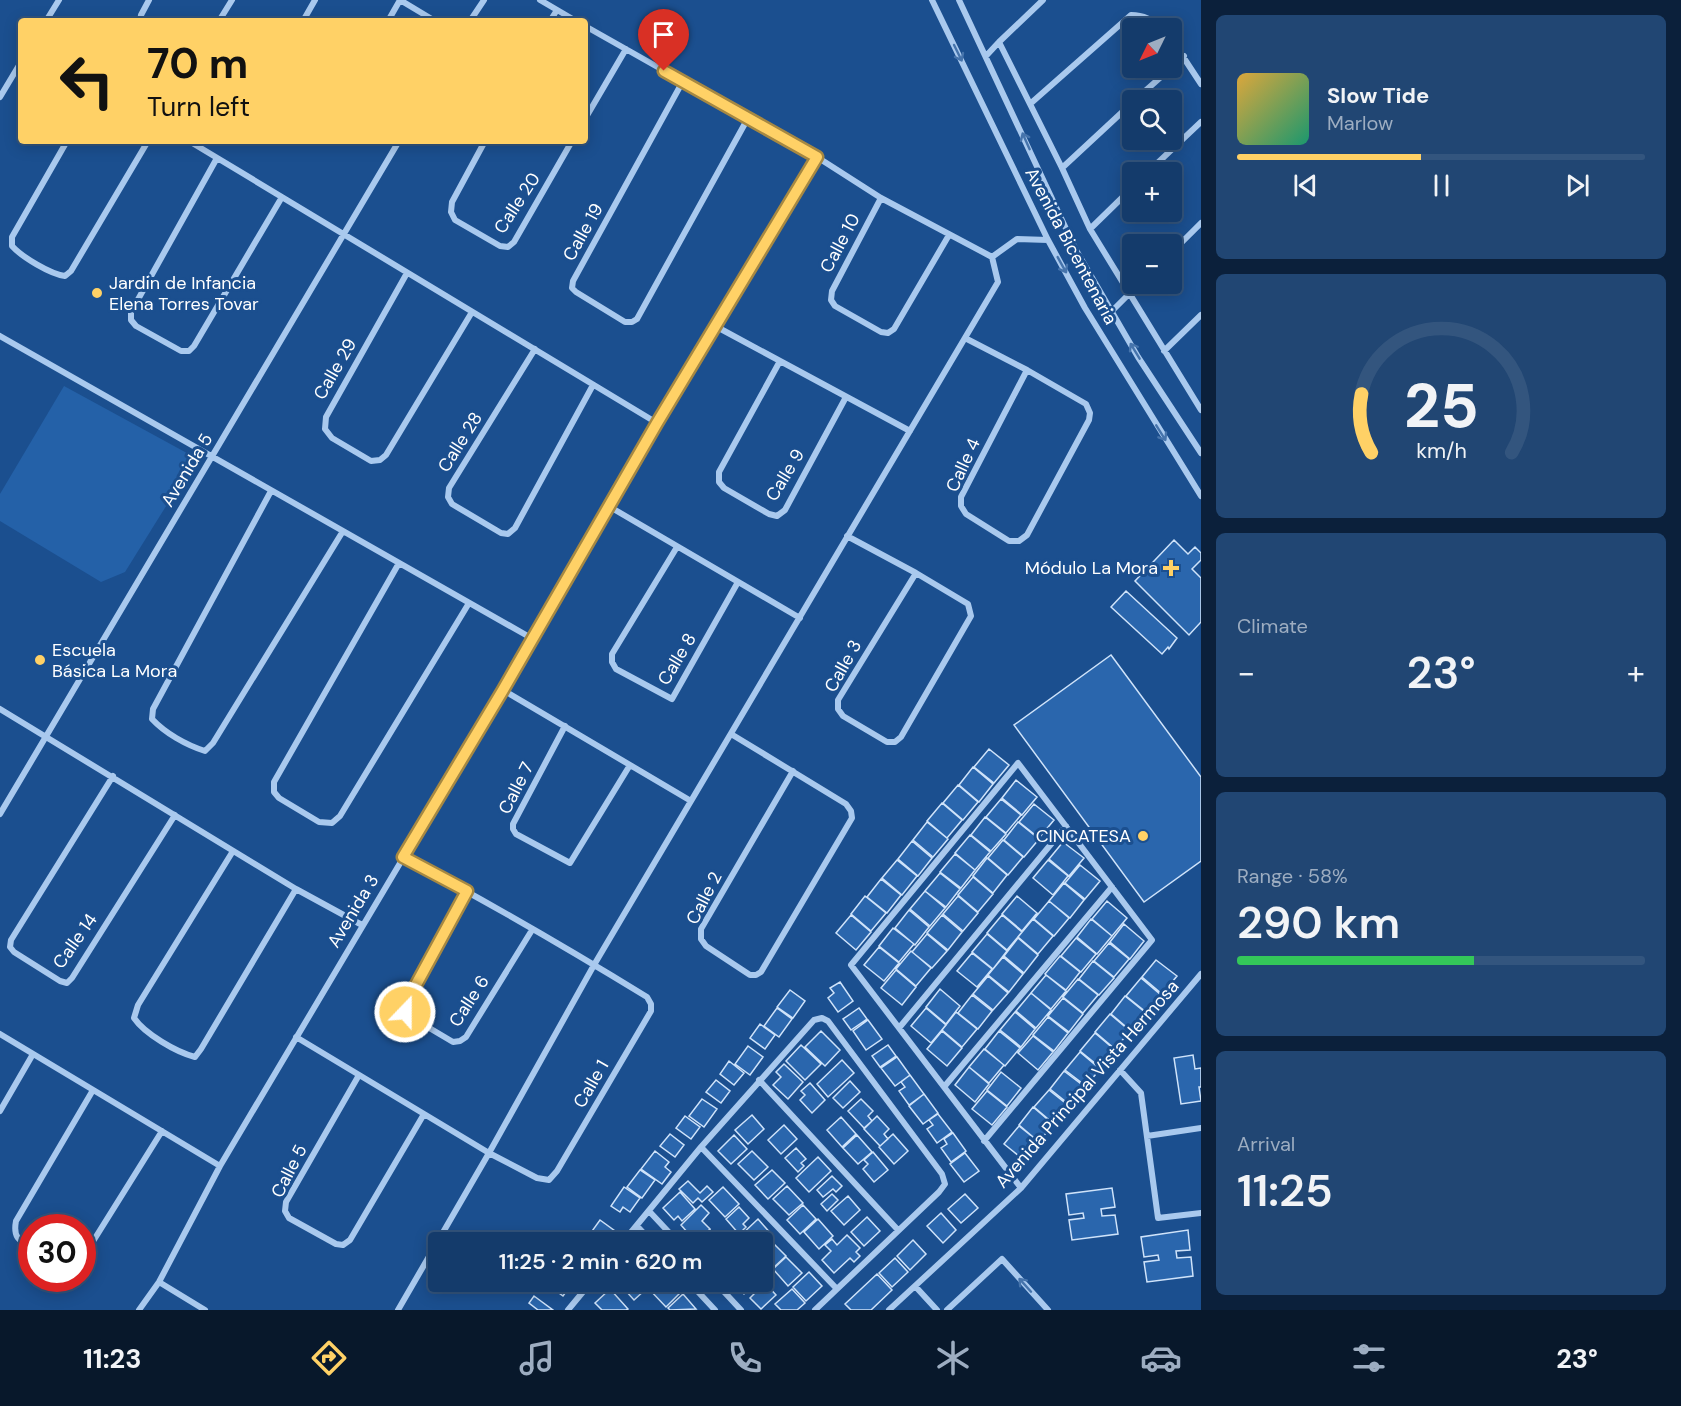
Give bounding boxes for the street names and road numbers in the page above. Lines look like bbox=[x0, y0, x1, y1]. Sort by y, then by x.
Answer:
street label: Avenida Bicentenaria bbox=[1019, 163, 1123, 329]
street label: Calle 20 bbox=[488, 168, 546, 238]
street label: Calle 19 bbox=[557, 199, 609, 265]
street label: Calle 10 bbox=[814, 209, 866, 277]
street label: Calle 29 bbox=[308, 334, 362, 404]
street label: Calle 28 bbox=[432, 407, 488, 477]
street label: Avenida 5 bbox=[156, 429, 218, 511]
street label: Calle 4 bbox=[940, 434, 986, 496]
street label: Calle 9 bbox=[760, 444, 810, 506]
street label: Calle 8 bbox=[652, 629, 702, 689]
street label: Calle 3 bbox=[819, 636, 867, 696]
street label: Calle 7 bbox=[493, 758, 539, 818]
street label: Calle 2 bbox=[681, 868, 727, 928]
street label: Avenida 3 bbox=[322, 870, 384, 952]
street label: Calle 14 bbox=[47, 909, 103, 973]
street label: Calle 6 bbox=[443, 971, 495, 1031]
street label: Avenida Principal Vista Hermosa bbox=[990, 975, 1184, 1193]
street label: Calle 1 bbox=[568, 1056, 614, 1112]
street label: Calle 5 bbox=[265, 1140, 313, 1202]

